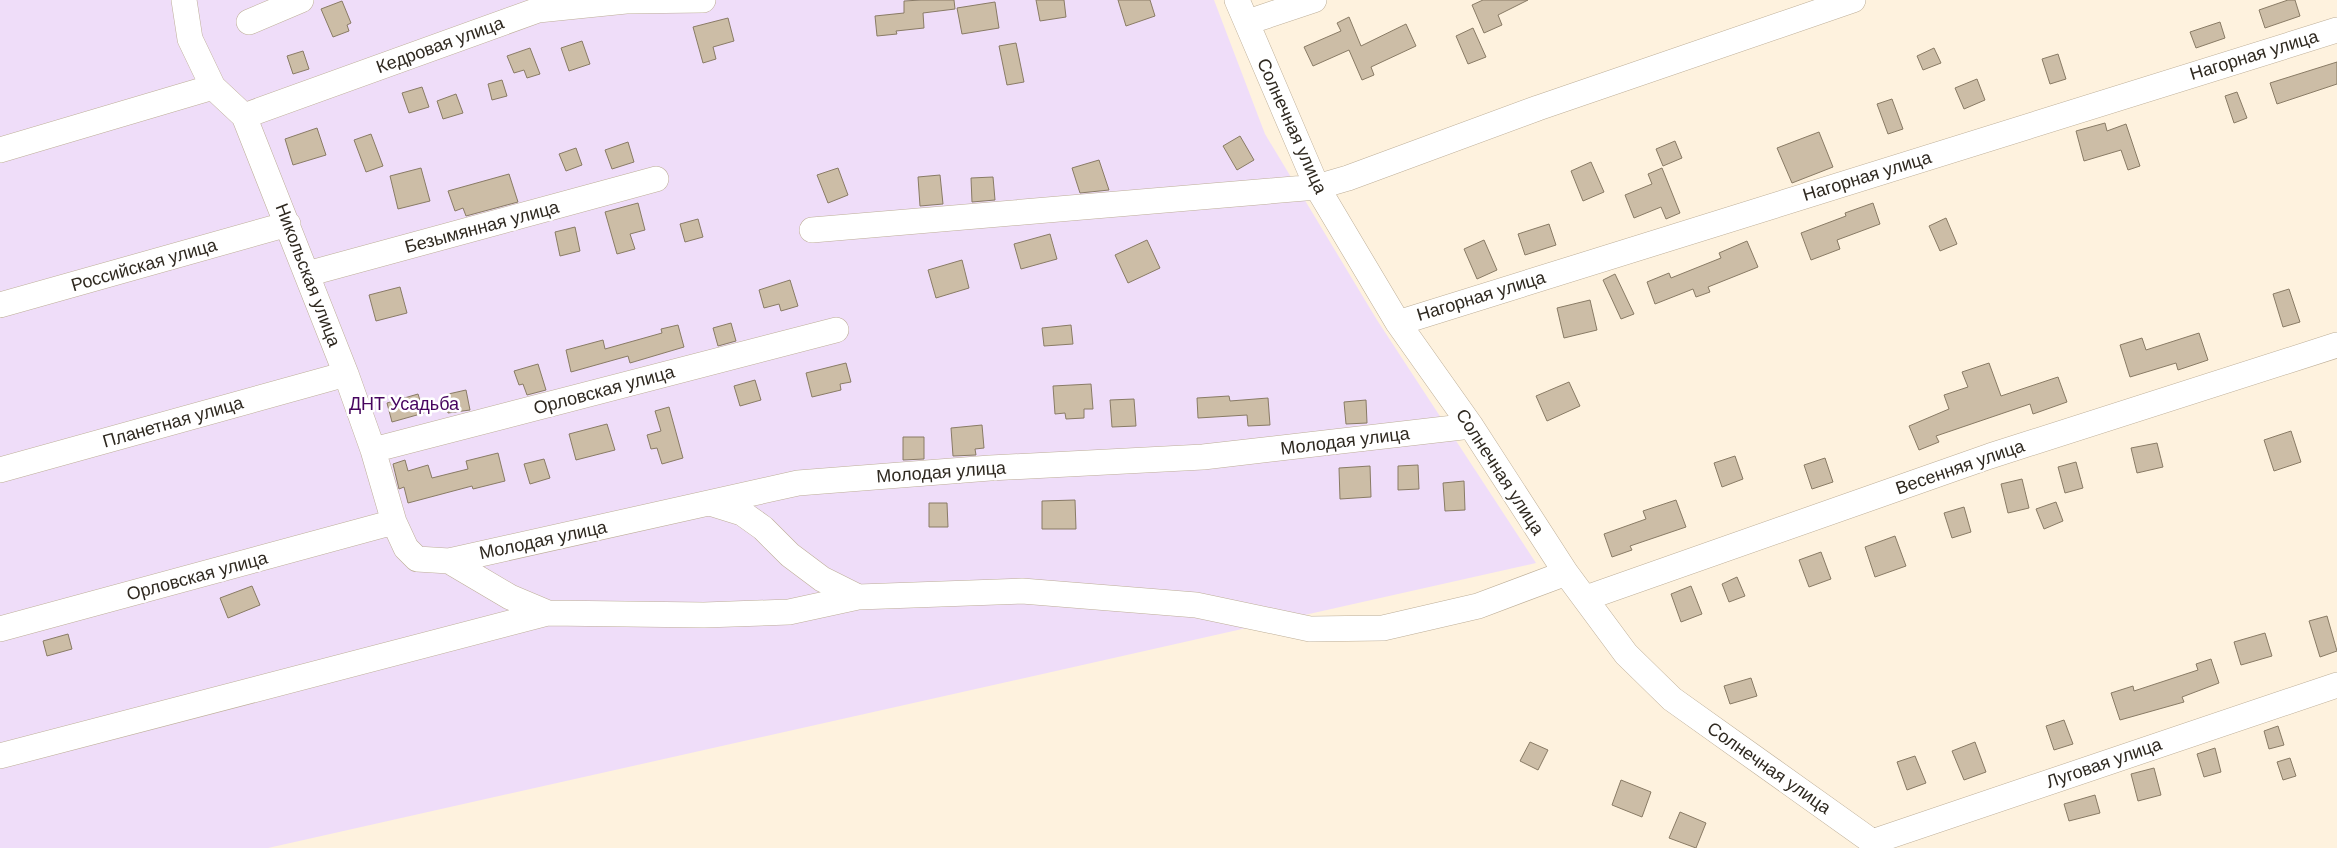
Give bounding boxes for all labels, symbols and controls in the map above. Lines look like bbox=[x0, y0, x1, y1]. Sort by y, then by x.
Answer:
street label: Кедровая улица bbox=[374, 12, 507, 77]
street label: Нагорная улица bbox=[2187, 26, 2322, 84]
street label: Солнечная улица bbox=[1253, 55, 1331, 198]
street label: Нагорная улица bbox=[1800, 147, 1935, 205]
street label: Безымянная улица bbox=[403, 197, 562, 257]
street label: Никольская улица bbox=[271, 200, 345, 351]
street label: Российская улица bbox=[69, 234, 220, 295]
street label: Нагорная улица bbox=[1414, 267, 1549, 325]
street label: Орловская улица bbox=[531, 361, 678, 418]
street label: Планетная улица bbox=[100, 392, 247, 452]
park label: ДНТ Усадьба bbox=[349, 394, 460, 414]
street label: Солнечная улица bbox=[1452, 405, 1549, 540]
street label: Молодая улица bbox=[1279, 423, 1412, 459]
street label: Весенняя улица bbox=[1893, 435, 2028, 498]
street label: Молодая улица bbox=[876, 457, 1007, 487]
street label: Молодая улица bbox=[477, 517, 610, 563]
street label: Орловская улица bbox=[124, 547, 271, 604]
street label: Солнечная улица bbox=[1703, 718, 1835, 819]
street label: Луговая улица bbox=[2044, 734, 2165, 792]

